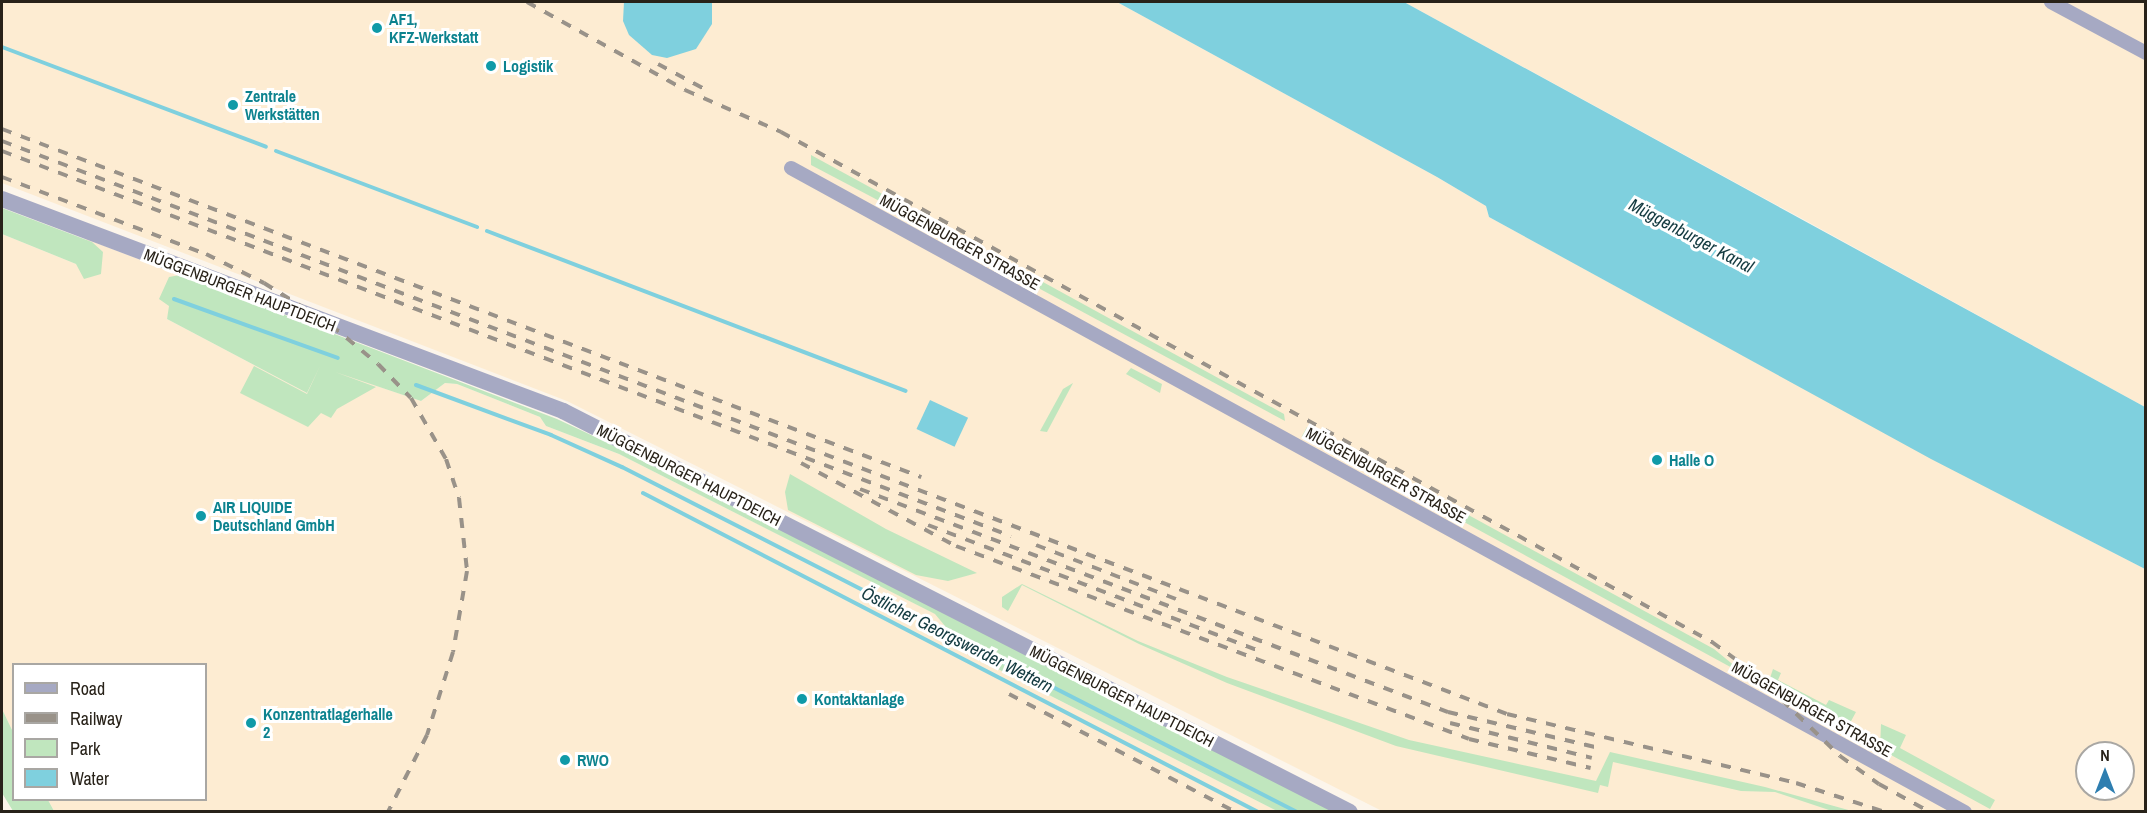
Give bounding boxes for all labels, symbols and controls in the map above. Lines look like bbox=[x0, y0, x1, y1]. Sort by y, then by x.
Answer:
place label: AF1, KFZ-Werkstatt bbox=[389, 9, 478, 47]
marker: AF1, KFZ-Werkstatt bbox=[370, 21, 384, 35]
place label: Logistik bbox=[503, 56, 553, 76]
marker: Logistik bbox=[484, 59, 498, 73]
place label: Zentrale Werkstätten bbox=[245, 86, 320, 124]
marker: Zentrale Werkstätten bbox=[226, 98, 240, 112]
street label: MÜGGENBURGER STRASSE bbox=[877, 190, 1043, 294]
water label: Müggenburger Kanal bbox=[1625, 194, 1757, 278]
street label: MÜGGENBURGER HAUPTDEICH bbox=[141, 244, 339, 336]
street label: MÜGGENBURGER HAUPTDEICH bbox=[594, 420, 784, 530]
street label: MÜGGENBURGER STRASSE bbox=[1303, 423, 1469, 527]
place label: Halle O bbox=[1669, 450, 1714, 470]
marker: Halle O bbox=[1650, 453, 1664, 467]
place label: AIR LIQUIDE Deutschland GmbH bbox=[213, 497, 335, 535]
marker: AIR LIQUIDE Deutschland GmbH bbox=[194, 509, 208, 523]
water label: Östlicher Georgswerder Wettern bbox=[858, 582, 1056, 698]
street label: MÜGGENBURGER HAUPTDEICH bbox=[1027, 641, 1217, 751]
street label: MÜGGENBURGER STRASSE bbox=[1729, 657, 1895, 761]
legend bbox=[12, 663, 207, 801]
text: Road bbox=[70, 676, 105, 701]
place label: Kontaktanlage bbox=[814, 689, 904, 709]
marker: Kontaktanlage bbox=[795, 692, 809, 706]
place label: Konzentratlagerhalle 2 bbox=[263, 704, 393, 742]
text: Railway bbox=[70, 706, 123, 731]
marker: Konzentratlagerhalle 2 bbox=[244, 716, 258, 730]
text: Park bbox=[70, 736, 100, 761]
north arrow bbox=[2075, 741, 2135, 801]
text: N bbox=[2100, 744, 2110, 766]
place label: RWO bbox=[577, 750, 609, 770]
marker: RWO bbox=[558, 753, 572, 767]
text: Water bbox=[70, 766, 109, 791]

